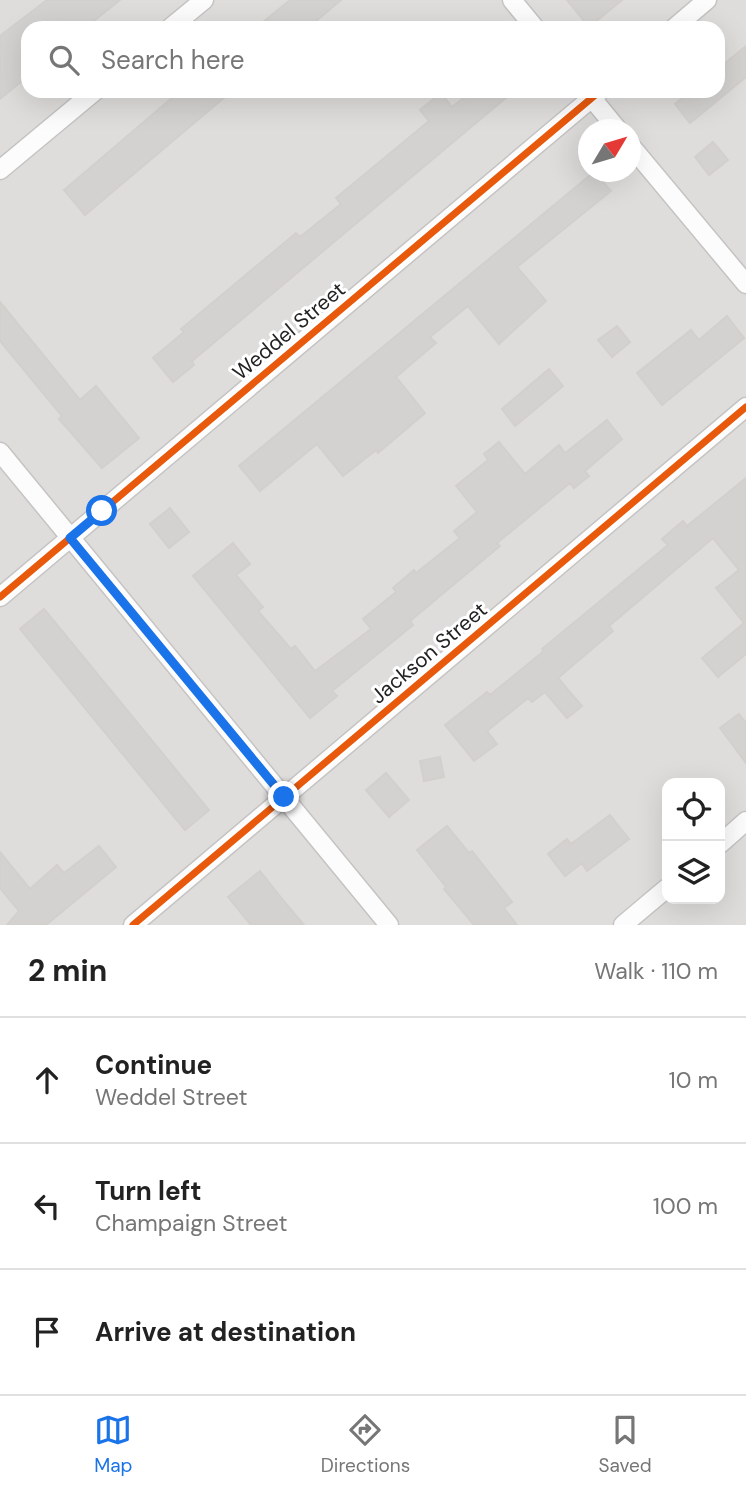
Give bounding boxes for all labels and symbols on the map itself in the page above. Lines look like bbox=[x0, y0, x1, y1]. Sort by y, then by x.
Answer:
north arrow bbox=[578, 119, 641, 182]
street label: Weddel Street bbox=[227, 276, 351, 386]
route start bbox=[86, 495, 117, 526]
street label: Jackson Street bbox=[365, 596, 493, 710]
route end bbox=[268, 781, 299, 812]

